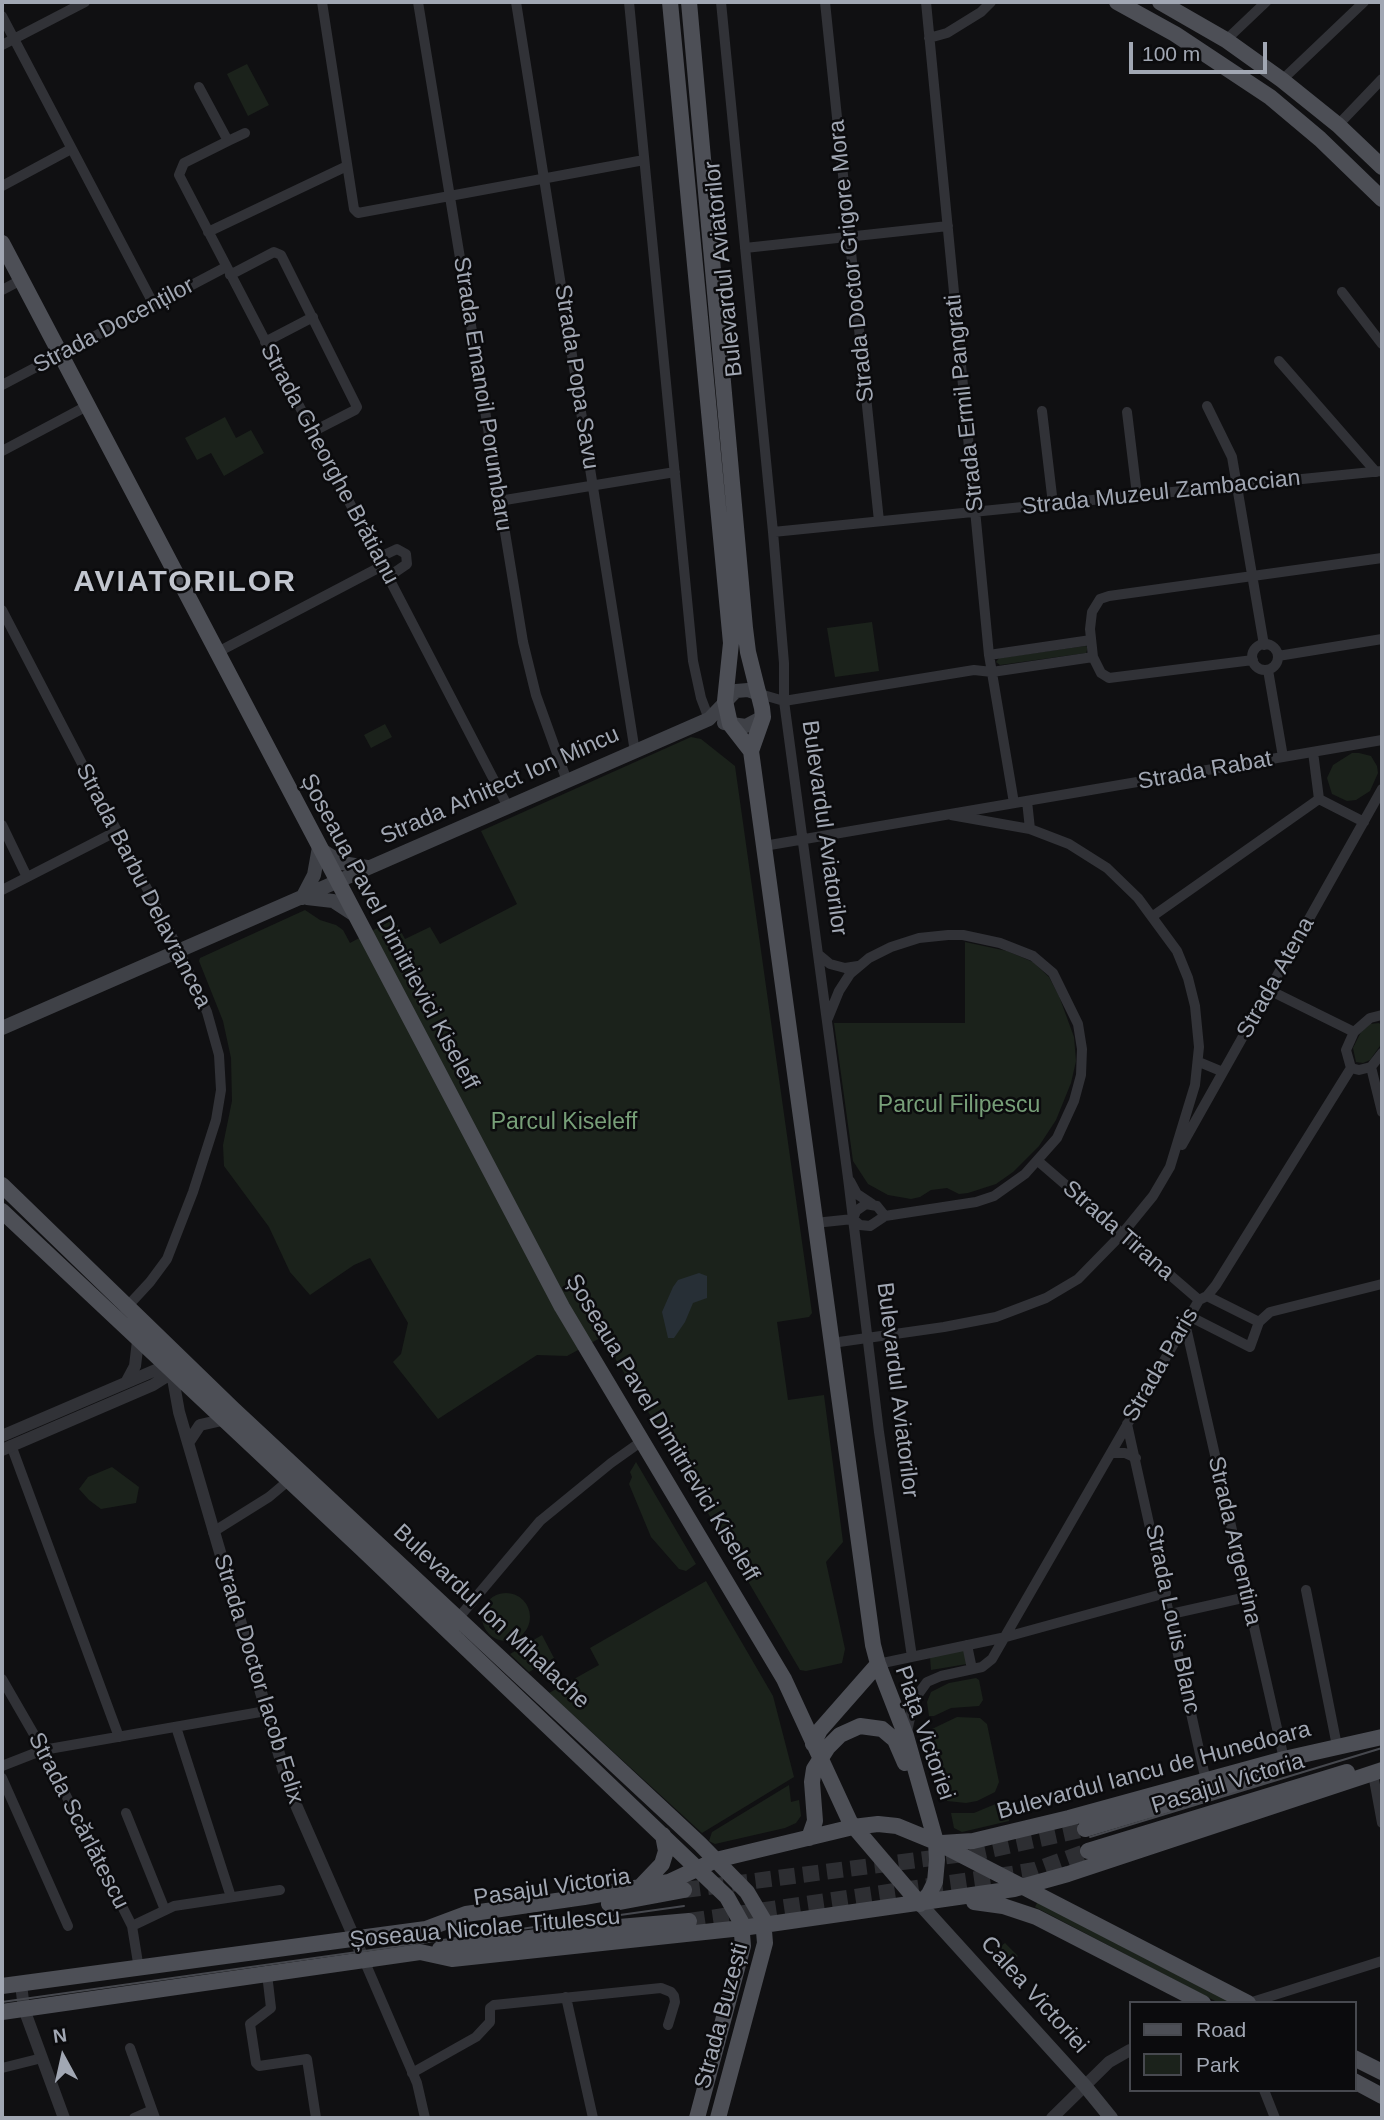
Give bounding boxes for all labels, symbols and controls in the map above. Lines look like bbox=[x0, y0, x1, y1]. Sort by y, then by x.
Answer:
scale bar bbox=[1132, 28, 1270, 72]
text: 100 m bbox=[1142, 42, 1200, 65]
street label: Strada Doctor Grigore Mora bbox=[823, 118, 881, 404]
street label: Bulevardul Aviatorilor bbox=[699, 160, 749, 378]
street label: Strada Emanoil Porumbaru bbox=[447, 255, 517, 533]
street label: Strada Docenților bbox=[29, 272, 199, 380]
street label: Strada Popa Savu bbox=[548, 283, 604, 471]
street label: Strada Ermil Pangrati bbox=[940, 293, 990, 513]
street label: Strada Gheorghe Brătianu bbox=[254, 339, 404, 589]
street label: Strada Muzeul Zambaccian bbox=[1020, 465, 1302, 521]
district label: AVIATORILOR bbox=[75, 565, 295, 601]
street label: Bulevardul Aviatorilor bbox=[795, 719, 853, 937]
street label: Strada Arhitect Ion Mincu bbox=[376, 721, 624, 851]
street label: Strada Rabat bbox=[1136, 746, 1274, 796]
street label: Strada Barbu Delavrancea bbox=[69, 759, 217, 1013]
street label: Șoseaua Pavel Dimitrievici Kiseleff bbox=[294, 769, 484, 1095]
street label: Strada Atena bbox=[1231, 913, 1321, 1043]
park label: Parcul Filipescu bbox=[878, 1092, 1040, 1120]
park label: Parcul Kiseleff bbox=[491, 1109, 637, 1137]
street label: Strada Tirana bbox=[1057, 1175, 1179, 1287]
street label: Șoseaua Pavel Dimitrievici Kiseleff bbox=[559, 1269, 765, 1587]
street label: Bulevardul Aviatorilor bbox=[870, 1281, 924, 1499]
street label: Strada Paris bbox=[1117, 1303, 1205, 1427]
street label: Strada Argentina bbox=[1201, 1454, 1267, 1628]
street label: Bulevardul Ion Mihalache bbox=[387, 1519, 595, 1715]
street label: Strada Louis Blanc bbox=[1138, 1522, 1206, 1716]
street label: Strada Doctor Iacob Felix bbox=[207, 1551, 309, 1807]
street label: Piața Victoriei bbox=[888, 1662, 960, 1804]
street label: Bulevardul Iancu de Hunedoara bbox=[994, 1716, 1314, 1826]
street label: Strada Scărlătescu bbox=[22, 1728, 134, 1914]
street label: Pasajul Victoria bbox=[1148, 1748, 1308, 1820]
street label: Pasajul Victoria bbox=[472, 1863, 632, 1913]
street label: Șoseaua Nicolae Titulescu bbox=[349, 1903, 621, 1955]
street label: Calea Victoriei bbox=[974, 1931, 1094, 2059]
street label: Strada Buzești bbox=[689, 1940, 755, 2092]
legend bbox=[1128, 2001, 1356, 2092]
text: Road bbox=[1196, 2018, 1246, 2041]
north arrow bbox=[28, 2022, 98, 2092]
text: N bbox=[52, 2024, 68, 2047]
text: Park bbox=[1196, 2053, 1239, 2076]

